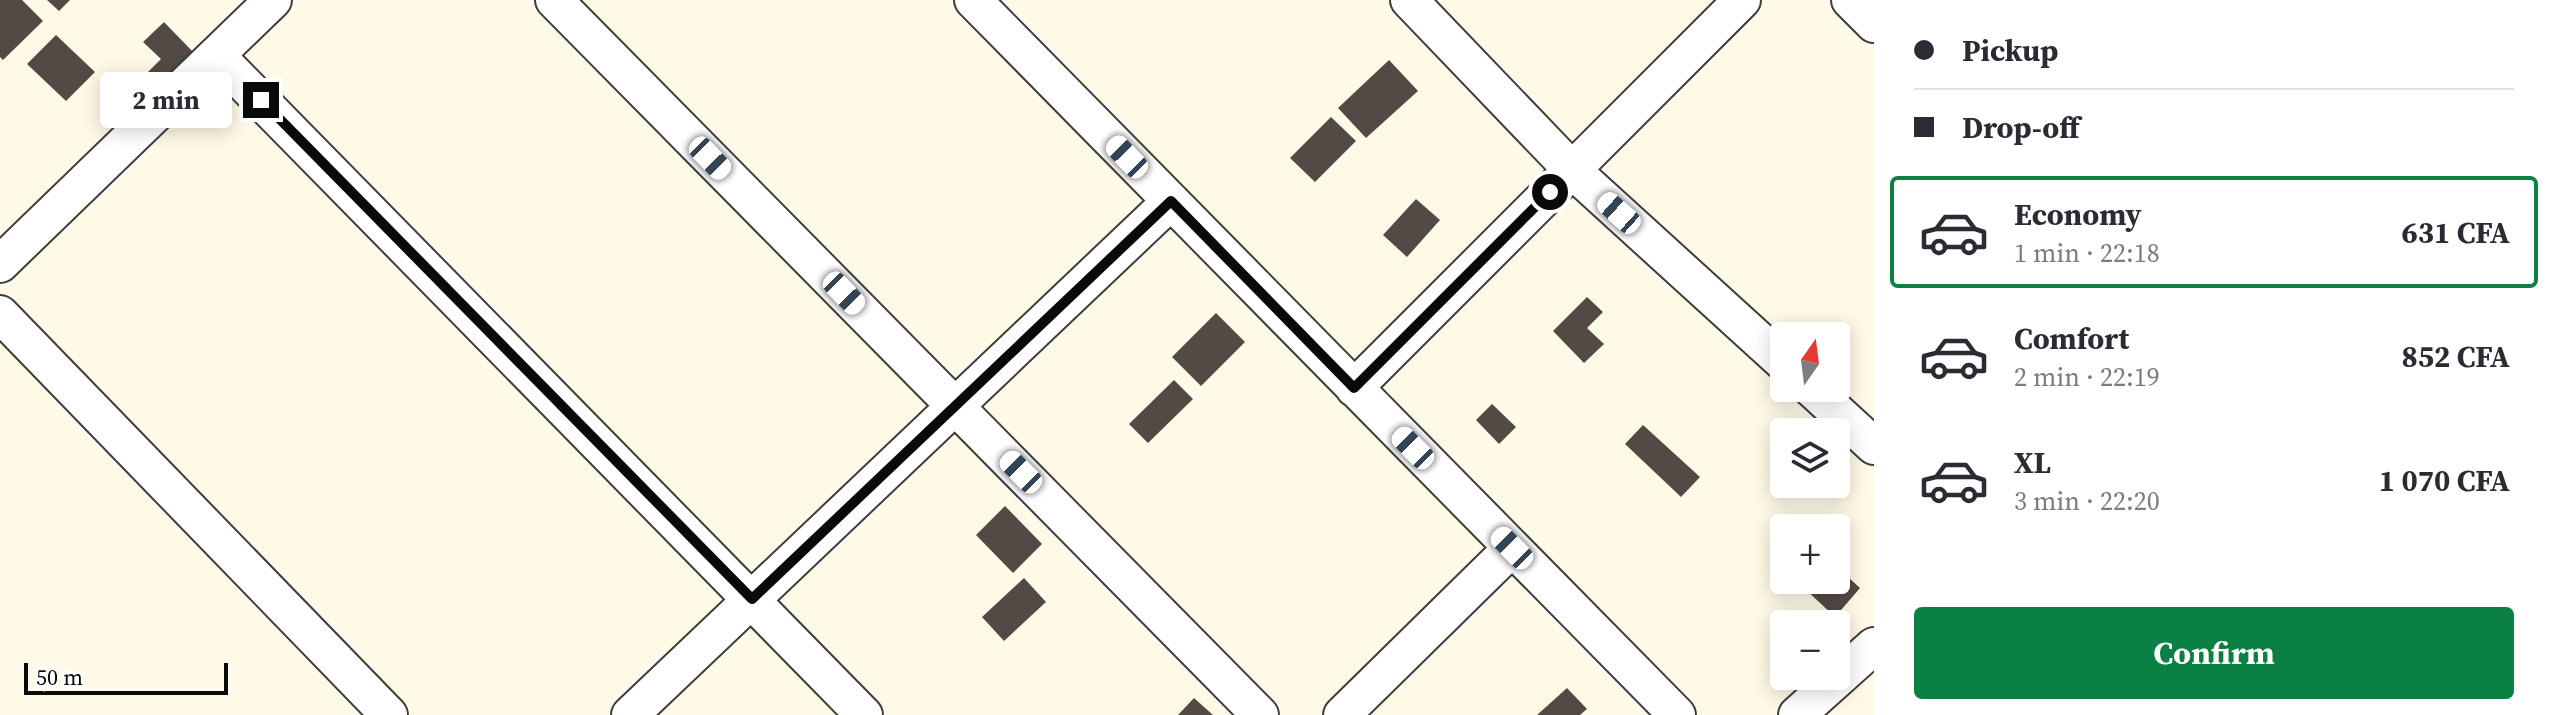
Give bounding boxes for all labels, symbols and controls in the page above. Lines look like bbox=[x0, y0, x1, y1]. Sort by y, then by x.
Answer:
text: Pickup bbox=[1962, 30, 2058, 71]
callout: 2 min bbox=[101, 72, 233, 128]
text: 2 min bbox=[132, 82, 200, 118]
route end bbox=[243, 82, 279, 118]
text: Drop-off bbox=[1962, 107, 2080, 148]
car bbox=[1102, 131, 1152, 183]
car bbox=[685, 132, 735, 184]
route start bbox=[1532, 174, 1568, 210]
car bbox=[1593, 188, 1645, 238]
text: Economy bbox=[2014, 194, 2142, 235]
icon: car bbox=[1918, 196, 1990, 268]
text: 631 CFA bbox=[2401, 212, 2510, 253]
text: 1 min · 22:18 bbox=[2014, 235, 2160, 271]
car bbox=[819, 267, 869, 319]
text: Comfort bbox=[2014, 318, 2129, 359]
icon: car bbox=[1918, 320, 1990, 392]
north arrow bbox=[1770, 322, 1850, 402]
map controls bbox=[1770, 322, 1850, 690]
text: 852 CFA bbox=[2401, 336, 2510, 377]
text: 2 min · 22:19 bbox=[2014, 359, 2160, 395]
button: layers bbox=[1770, 418, 1850, 498]
car bbox=[1388, 423, 1438, 473]
text: XL bbox=[2014, 442, 2051, 483]
icon: car bbox=[1918, 444, 1990, 516]
car bbox=[996, 447, 1046, 497]
text: 1 070 CFA bbox=[2379, 460, 2510, 501]
text: 3 min · 22:20 bbox=[2014, 483, 2160, 519]
button: + bbox=[1770, 514, 1850, 594]
car bbox=[1487, 523, 1537, 573]
button: Confirm bbox=[1914, 607, 2514, 699]
button: − bbox=[1770, 610, 1850, 690]
scale bar bbox=[24, 659, 228, 695]
text: 50 m bbox=[36, 662, 83, 692]

